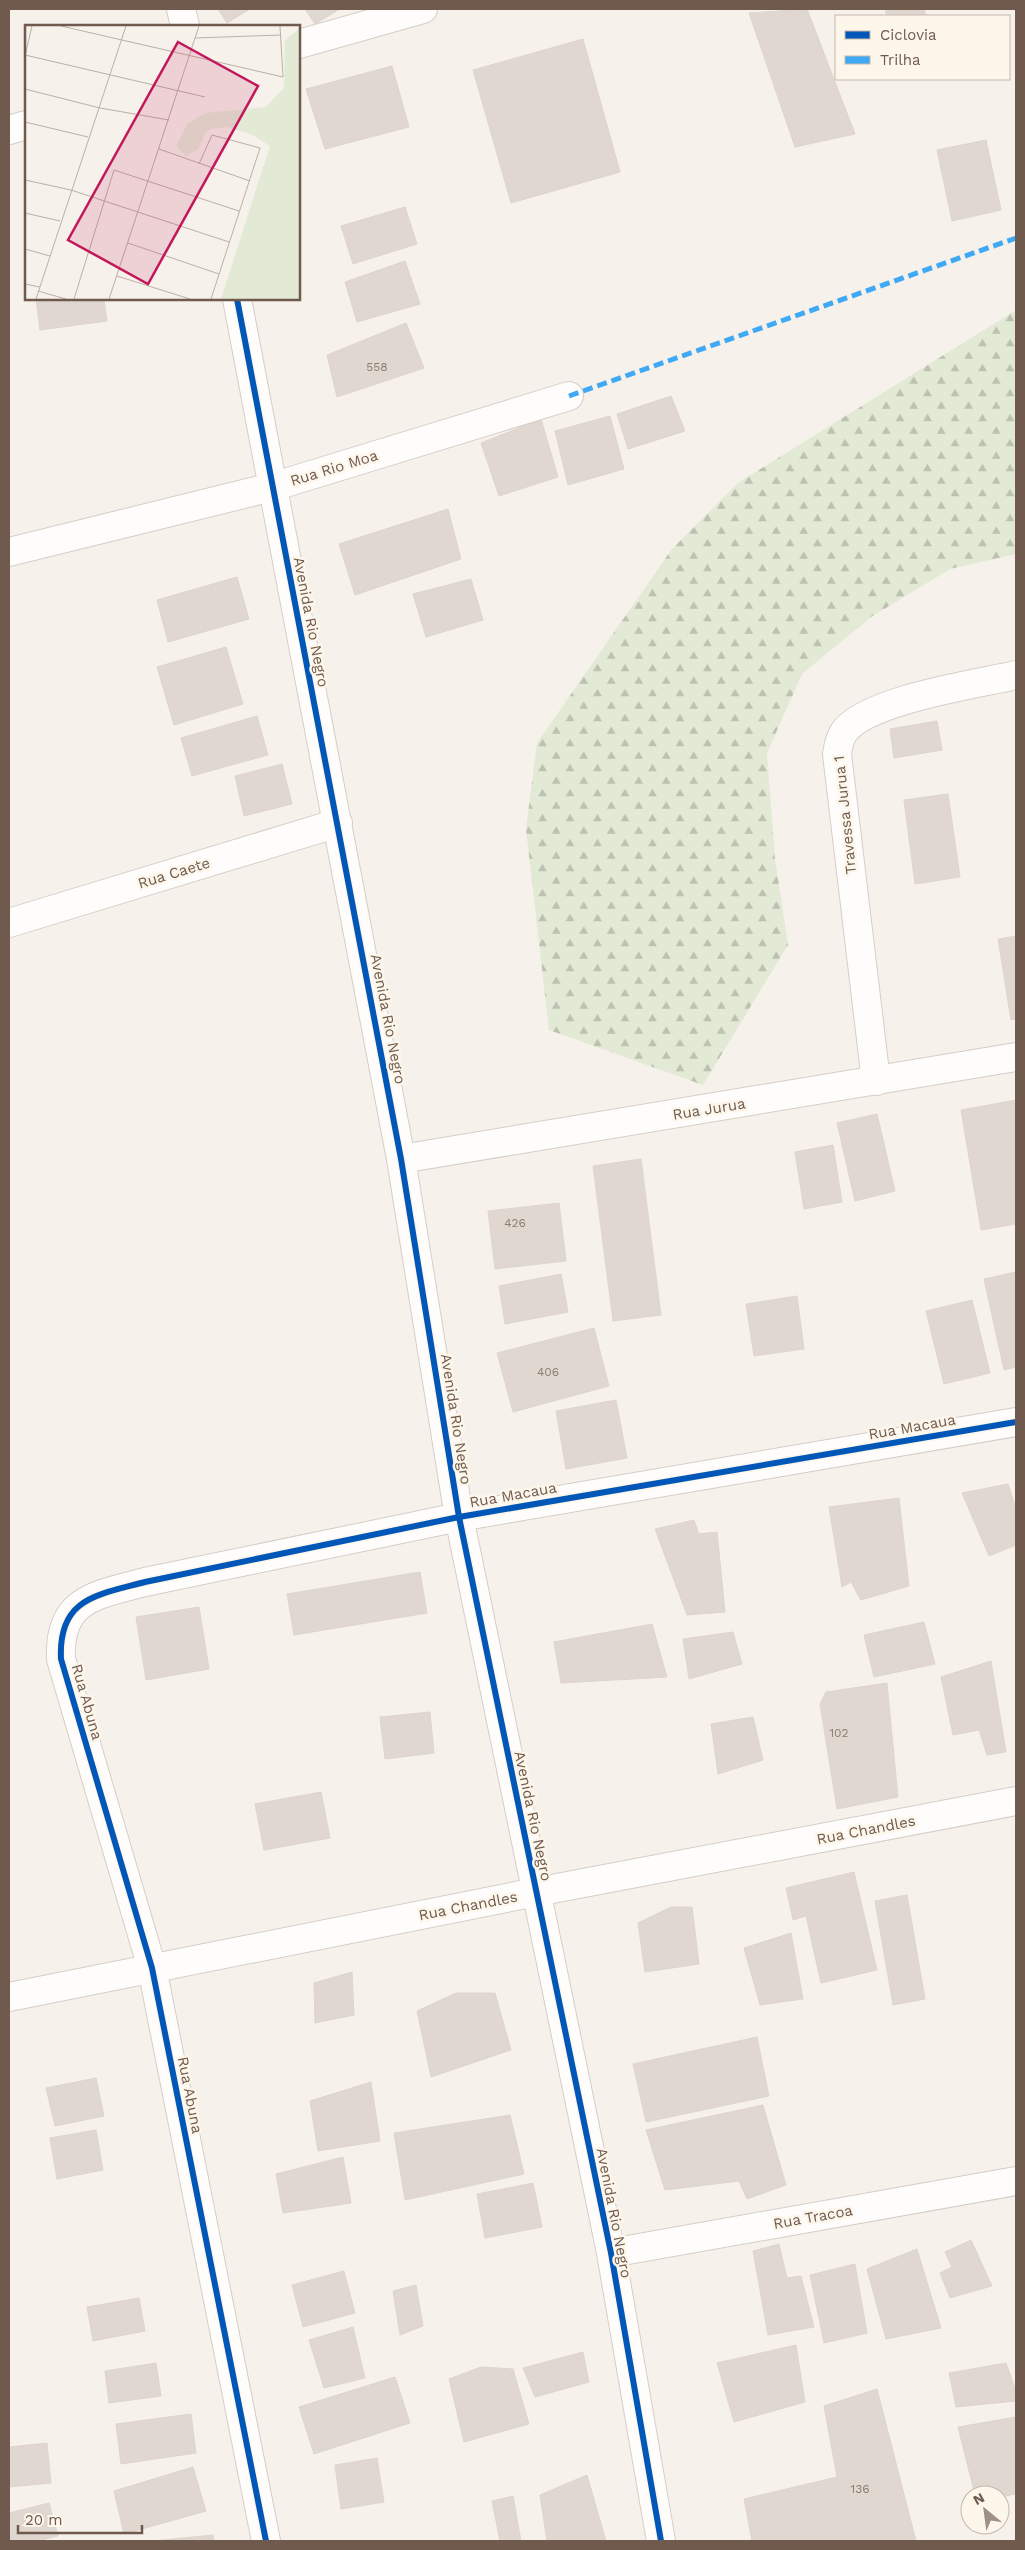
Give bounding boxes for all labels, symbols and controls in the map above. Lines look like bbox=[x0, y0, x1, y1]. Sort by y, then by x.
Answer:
legend bbox=[835, 15, 1010, 80]
inset map bbox=[25, 25, 300, 300]
text: Ciclovia bbox=[880, 26, 937, 44]
text: Trilha bbox=[880, 51, 921, 69]
house number: 558 bbox=[366, 360, 388, 374]
street label: Rua Rio Moa bbox=[288, 446, 380, 490]
street label: Avenida Rio Negro bbox=[290, 555, 332, 689]
street label: Travessa Jurua 1 bbox=[830, 755, 860, 875]
street label: Rua Caete bbox=[136, 854, 212, 892]
street label: Avenida Rio Negro bbox=[367, 952, 409, 1086]
street label: Rua Jurua bbox=[671, 1094, 747, 1124]
house number: 426 bbox=[504, 1216, 526, 1230]
street label: Avenida Rio Negro bbox=[437, 1352, 475, 1486]
house number: 406 bbox=[537, 1365, 559, 1379]
street label: Rua Macaua bbox=[867, 1410, 957, 1444]
street label: Rua Macaua bbox=[468, 1478, 558, 1512]
street label: Rua Abuna bbox=[68, 1662, 107, 1742]
house number: 102 bbox=[829, 1726, 849, 1740]
street label: Avenida Rio Negro bbox=[510, 1749, 556, 1883]
street label: Rua Chandles bbox=[815, 1812, 917, 1848]
street label: Rua Chandles bbox=[417, 1888, 519, 1924]
street label: Rua Abuna bbox=[174, 2055, 206, 2136]
street label: Avenida Rio Negro bbox=[593, 2146, 635, 2280]
street label: Rua Tracoa bbox=[772, 2201, 855, 2233]
house number: 136 bbox=[851, 2482, 869, 2496]
north arrow bbox=[960, 2485, 1010, 2535]
text: N bbox=[970, 2489, 987, 2508]
scale bar bbox=[18, 2502, 141, 2534]
text: 20 m bbox=[25, 2511, 63, 2529]

